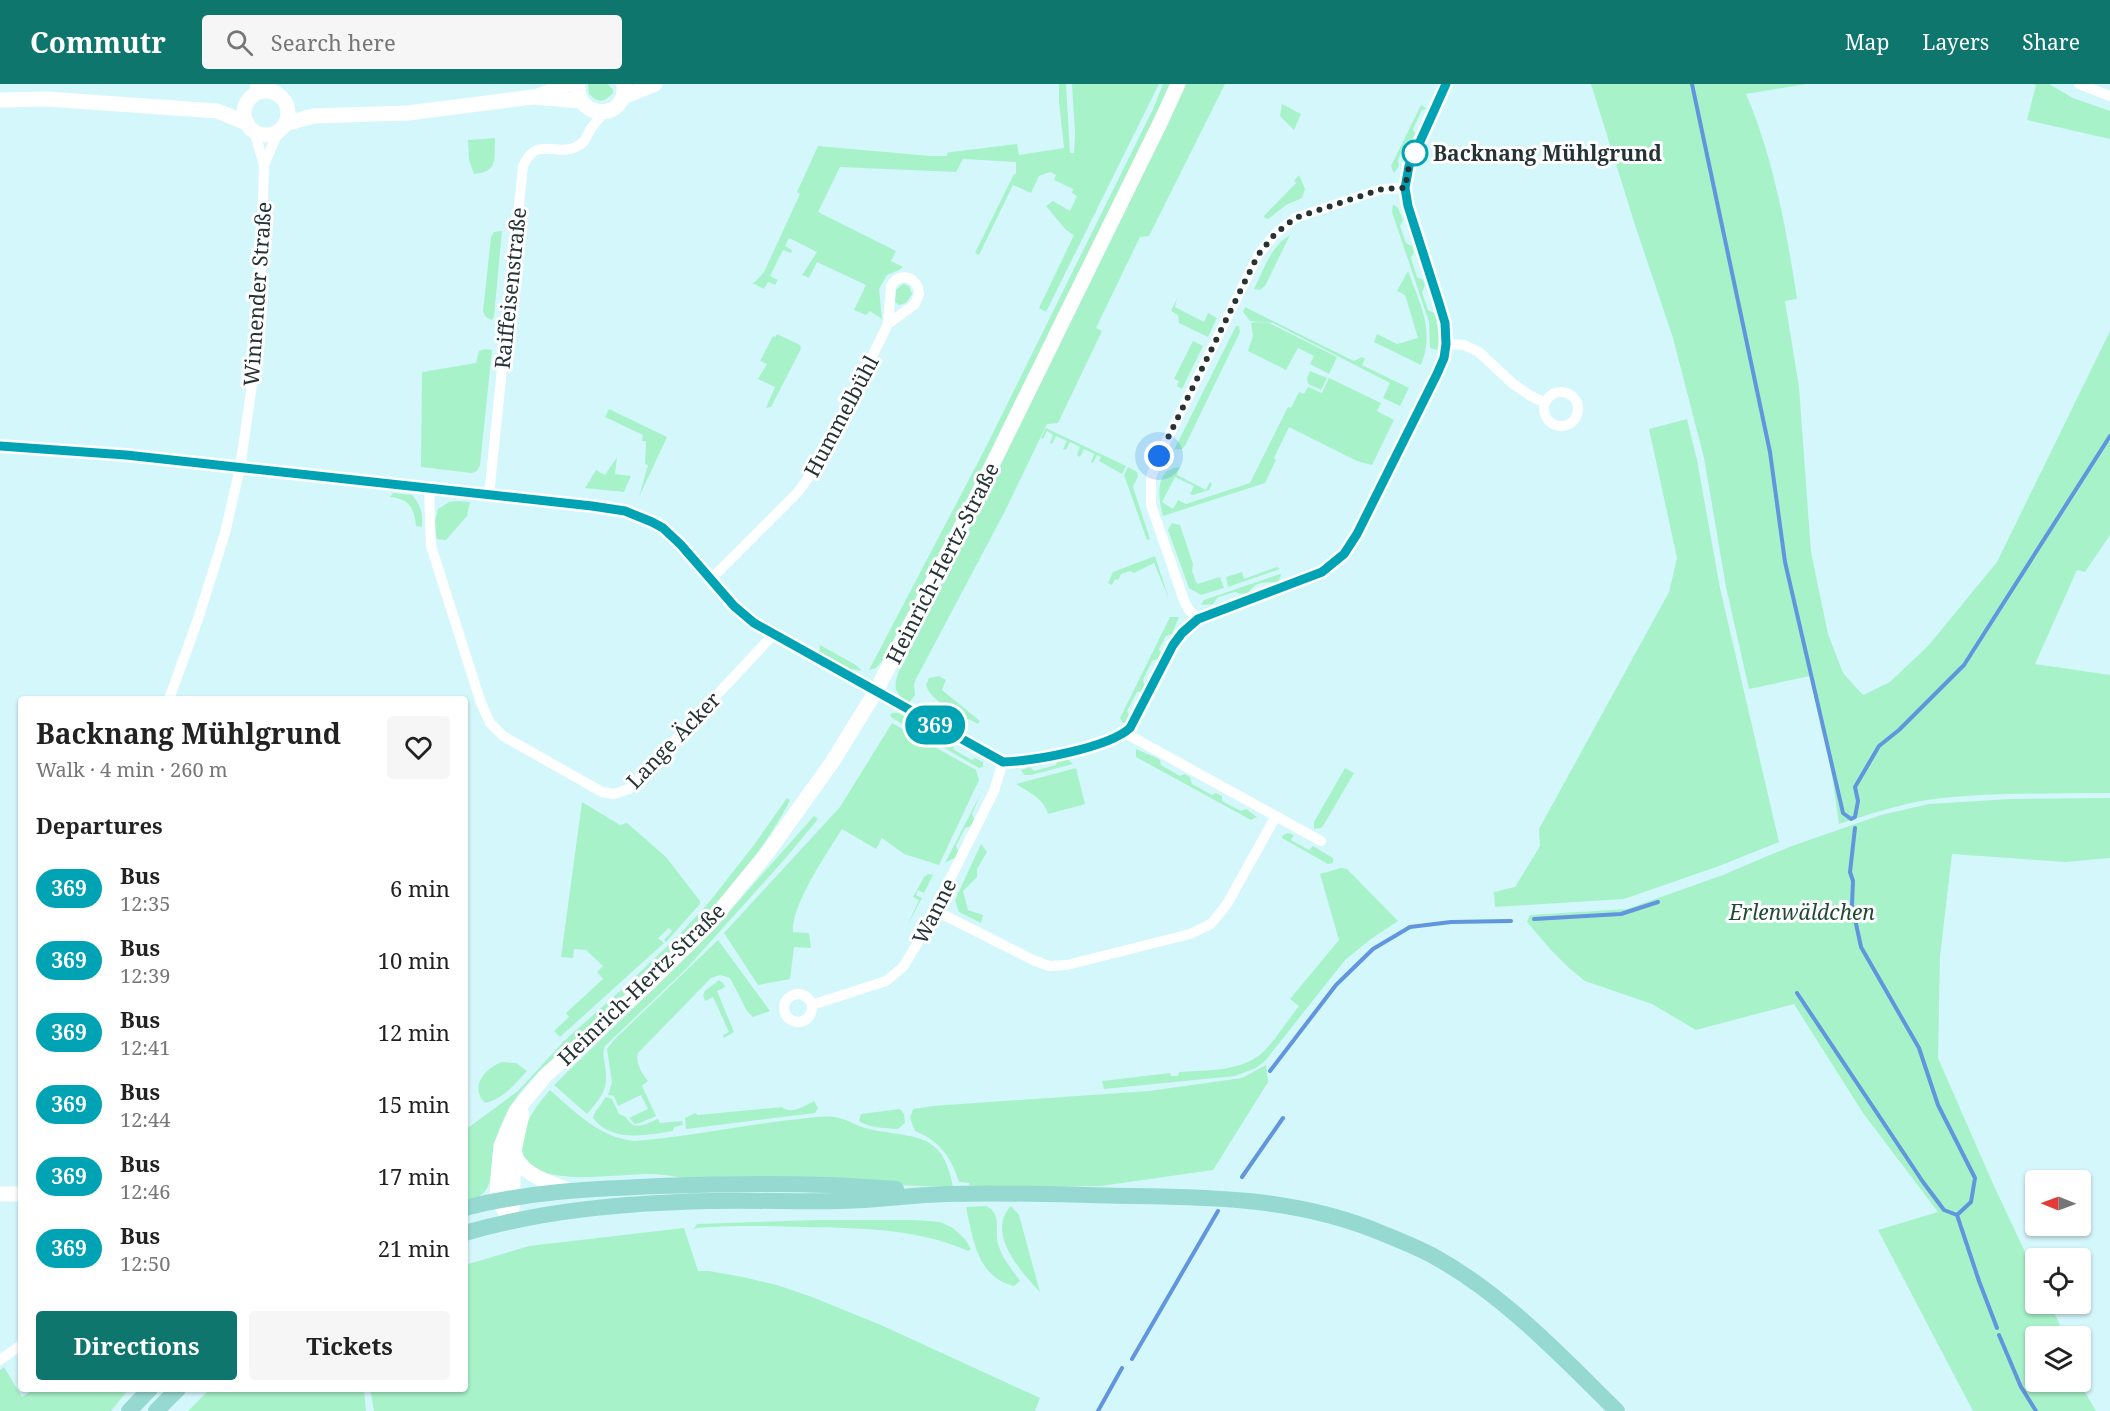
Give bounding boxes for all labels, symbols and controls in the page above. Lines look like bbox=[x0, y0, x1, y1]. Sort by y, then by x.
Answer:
search box bbox=[202, 15, 622, 69]
text: Commutr bbox=[30, 23, 166, 61]
icon: search bbox=[223, 26, 256, 59]
text: Search here bbox=[271, 27, 396, 57]
text: Map bbox=[1845, 28, 1889, 56]
text: Layers bbox=[1922, 28, 1989, 56]
text: Share bbox=[2022, 28, 2080, 56]
place label: Backnang Mühlgrund bbox=[1433, 139, 1662, 167]
marker: Backnang Mühlgrund bbox=[1402, 140, 1428, 166]
street label: Winnender Straße bbox=[237, 201, 277, 387]
street label: Raiffeisenstraße bbox=[488, 206, 532, 370]
street label: Hummelbühl bbox=[797, 350, 885, 482]
your location bbox=[1144, 441, 1174, 471]
street label: Heinrich-Hertz-Straße bbox=[879, 458, 1005, 668]
street label: Lange Äcker bbox=[620, 686, 726, 794]
line badge: 369 bbox=[900, 706, 970, 744]
text: 369 bbox=[917, 711, 953, 739]
text: Backnang Mühlgrund bbox=[36, 714, 341, 752]
button: heart bbox=[387, 716, 450, 779]
text: Walk · 4 min · 260 m bbox=[36, 756, 228, 783]
text: Departures bbox=[36, 810, 163, 840]
text: Bus bbox=[120, 860, 160, 890]
text: 6 min bbox=[390, 873, 450, 903]
street label: Wanne bbox=[905, 873, 963, 949]
text: 369 bbox=[51, 874, 87, 902]
text: 12:35 bbox=[120, 890, 170, 917]
street label: Heinrich-Hertz-Straße bbox=[551, 897, 731, 1071]
park label: Erlenwäldchen bbox=[1728, 898, 1875, 926]
text: Bus bbox=[120, 932, 160, 962]
text: 10 min bbox=[378, 945, 450, 975]
text: 369 bbox=[51, 946, 87, 974]
text: 12:39 bbox=[120, 962, 170, 989]
text: Bus bbox=[120, 1004, 160, 1034]
text: 12 min bbox=[378, 1017, 450, 1047]
text: 369 bbox=[51, 1018, 87, 1046]
text: 12:41 bbox=[120, 1034, 170, 1061]
text: Bus bbox=[120, 1076, 160, 1106]
text: 15 min bbox=[378, 1089, 450, 1119]
text: 369 bbox=[51, 1090, 87, 1118]
text: 12:44 bbox=[120, 1106, 170, 1133]
text: Bus bbox=[120, 1148, 160, 1178]
text: 17 min bbox=[378, 1161, 450, 1191]
text: 369 bbox=[51, 1162, 87, 1190]
north arrow bbox=[2025, 1170, 2091, 1236]
map controls bbox=[2025, 1170, 2091, 1392]
text: 12:46 bbox=[120, 1178, 170, 1205]
text: Bus bbox=[120, 1220, 160, 1250]
text: 21 min bbox=[378, 1233, 450, 1263]
text: 369 bbox=[51, 1234, 87, 1262]
button: locate bbox=[2025, 1248, 2091, 1314]
text: 12:50 bbox=[120, 1250, 170, 1277]
button: Directions bbox=[36, 1311, 237, 1380]
button: Tickets bbox=[249, 1311, 450, 1380]
button: layers bbox=[2025, 1326, 2091, 1392]

